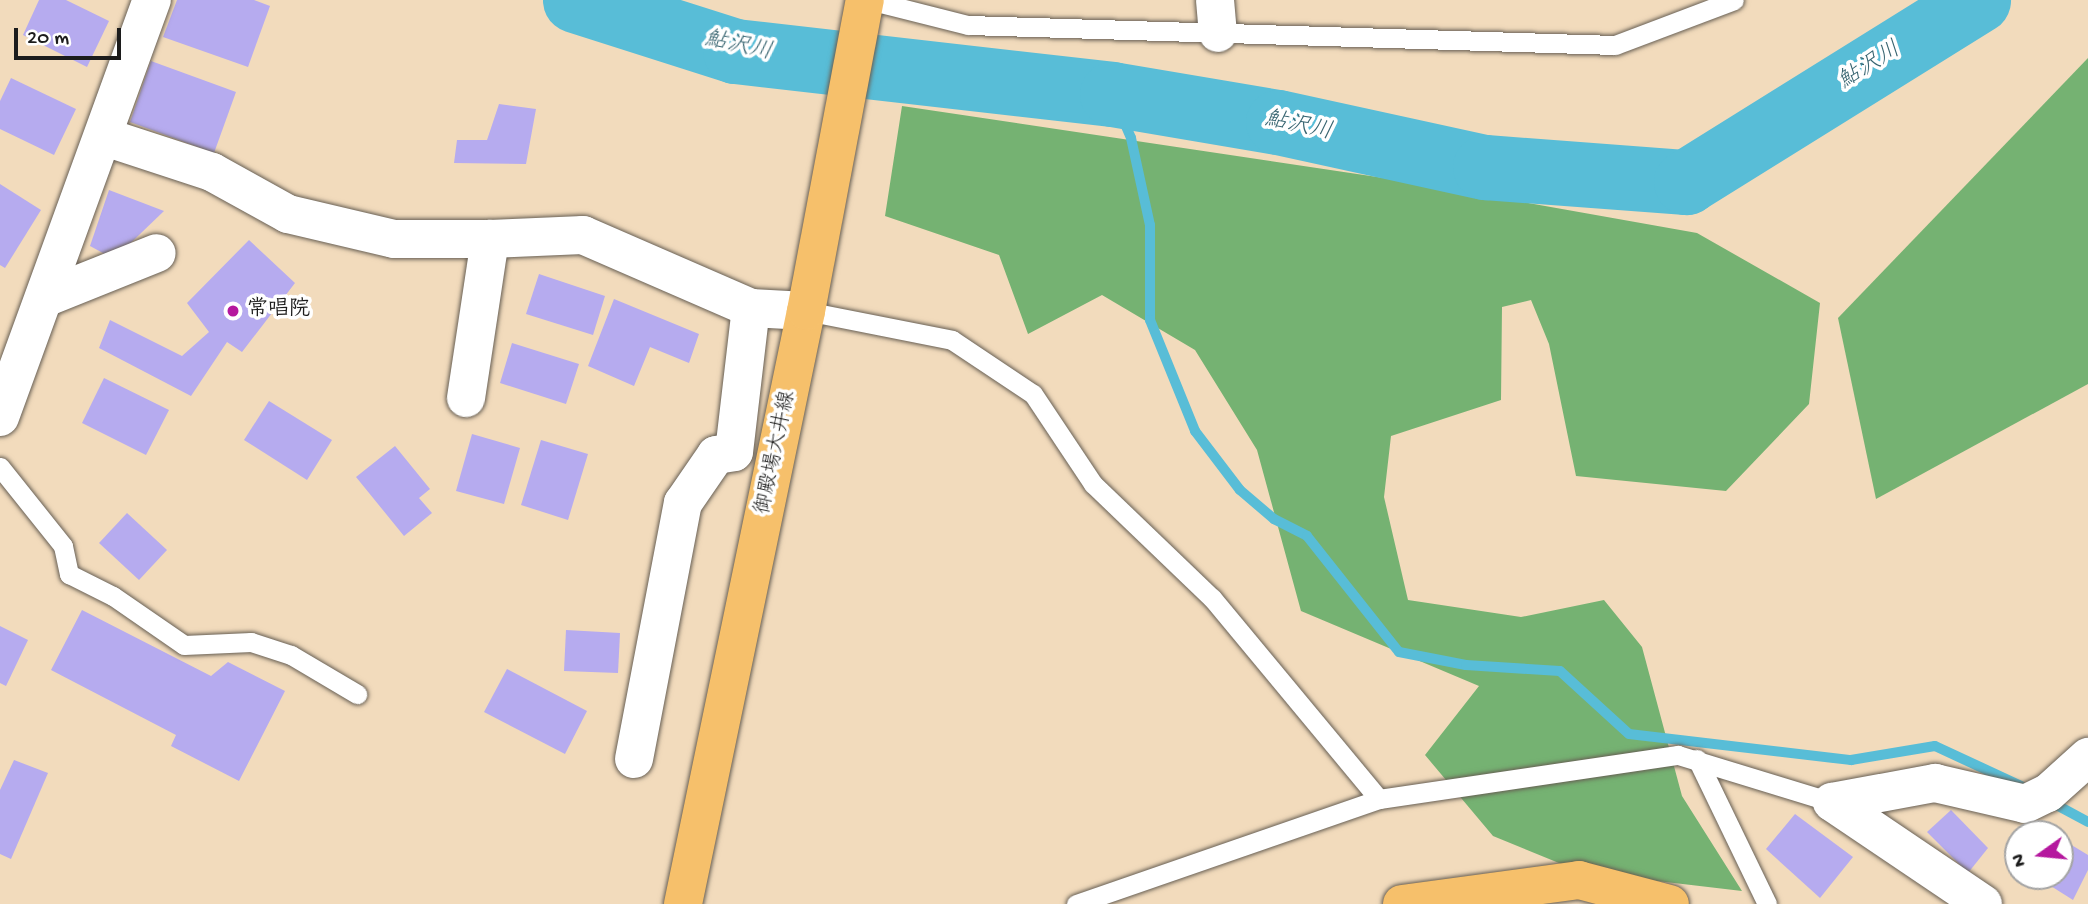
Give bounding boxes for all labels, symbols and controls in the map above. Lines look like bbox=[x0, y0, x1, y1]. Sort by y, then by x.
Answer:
scale bar bbox=[18, 14, 124, 58]
water label: 鮎沢川 bbox=[701, 26, 775, 68]
text: 20 m bbox=[27, 27, 69, 52]
water label: 鮎沢川 bbox=[1833, 37, 1907, 97]
water label: 鮎沢川 bbox=[1261, 106, 1335, 148]
place label: 常唱院 bbox=[247, 298, 310, 324]
marker: 常唱院 bbox=[225, 303, 241, 319]
street label: 御殿場大井線 bbox=[752, 389, 802, 517]
north arrow bbox=[2004, 820, 2074, 890]
text: N bbox=[2007, 851, 2033, 869]

